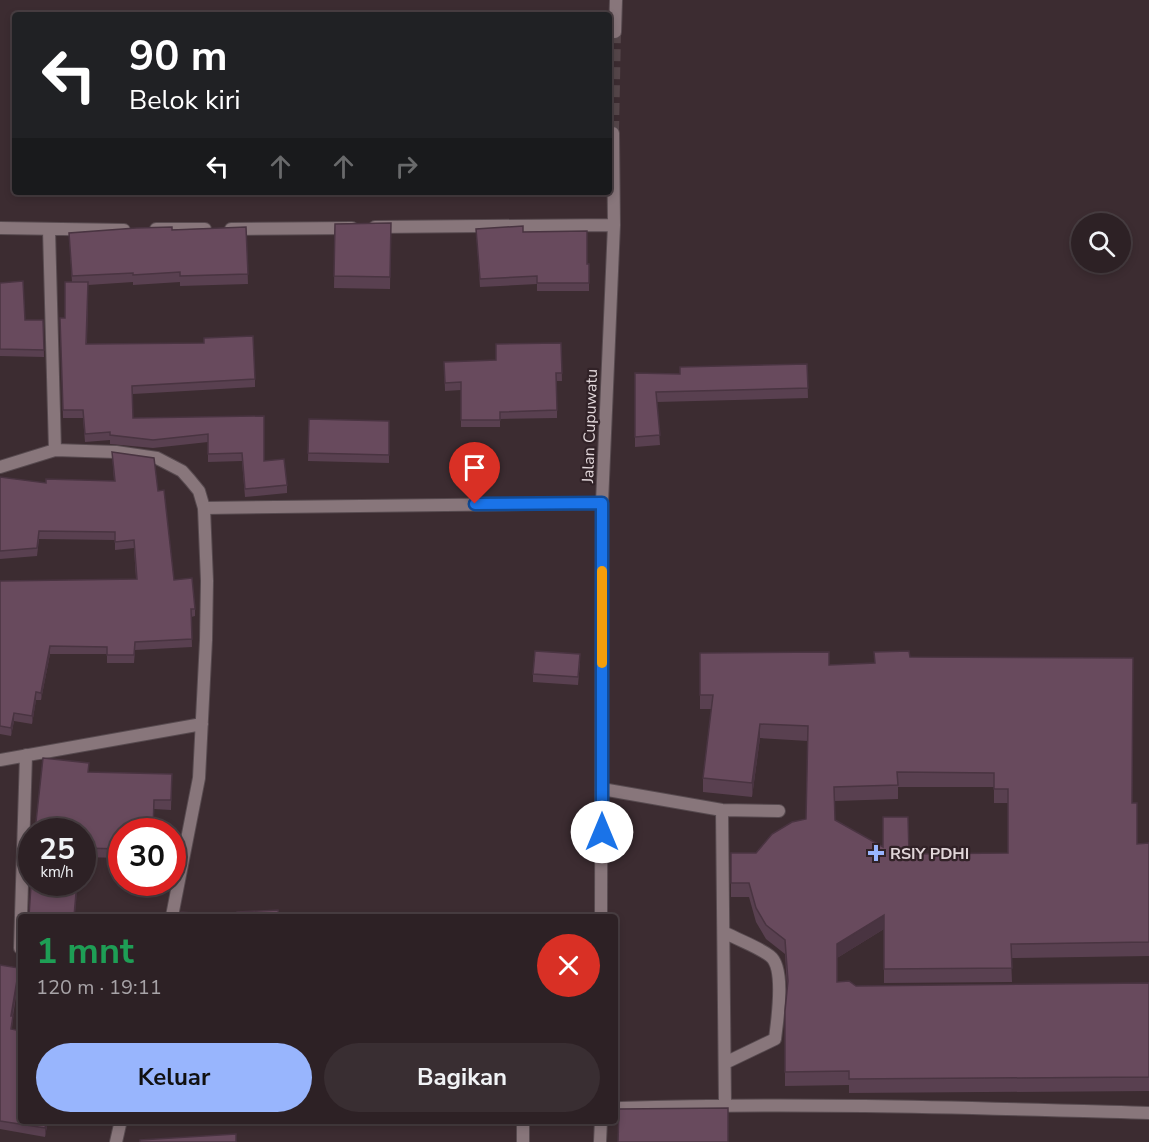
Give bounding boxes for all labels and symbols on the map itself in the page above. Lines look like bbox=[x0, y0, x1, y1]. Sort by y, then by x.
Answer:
street label: Jalan Cupuwatu bbox=[577, 369, 603, 485]
pin bbox=[449, 442, 500, 504]
position arrow bbox=[570, 800, 634, 864]
speed limit sign: 30 bbox=[108, 818, 186, 896]
place label: RSIY PDHI bbox=[890, 843, 969, 865]
marker: RSIY PDHI bbox=[867, 844, 885, 862]

